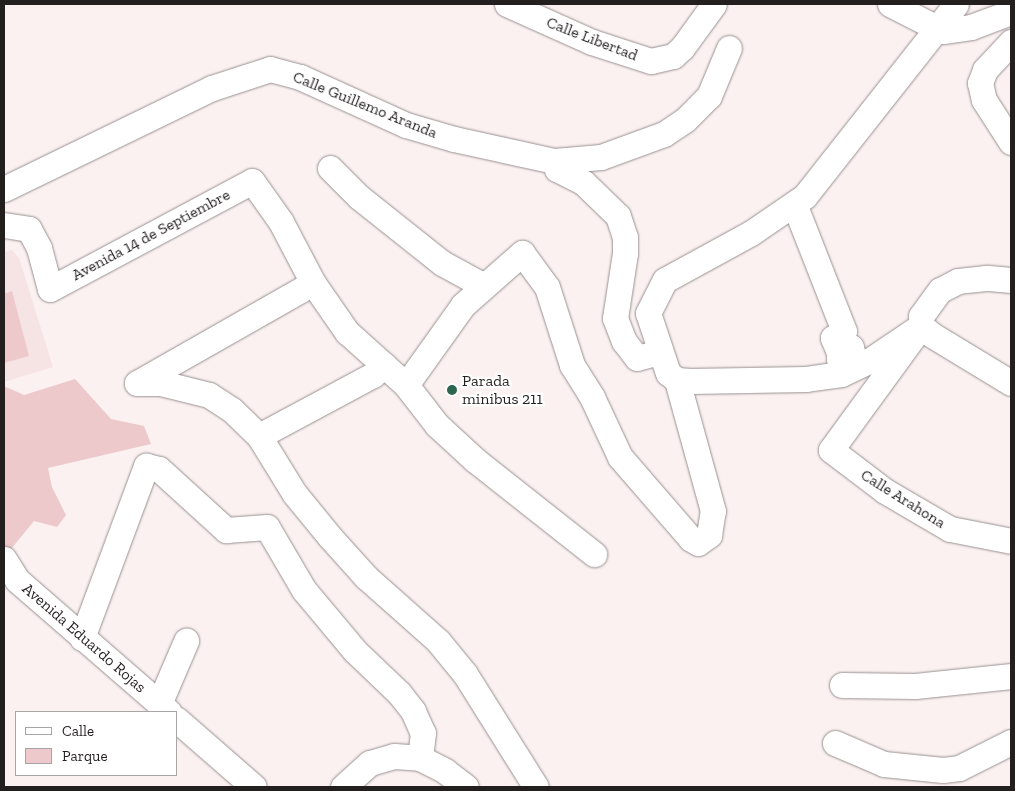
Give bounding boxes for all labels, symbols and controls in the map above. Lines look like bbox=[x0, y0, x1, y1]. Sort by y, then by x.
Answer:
street label: Calle Libertad bbox=[544, 13, 640, 65]
street label: Calle Guillemo Aranda bbox=[290, 67, 440, 143]
street label: Avenida 14 de Septiembre bbox=[69, 185, 233, 285]
place label: Parada minibus 211 bbox=[462, 371, 543, 409]
marker: Parada minibus 211 bbox=[446, 384, 458, 396]
street label: Calle Arahona bbox=[857, 465, 949, 533]
street label: Avenida Eduardo Rojas bbox=[18, 579, 150, 697]
legend bbox=[15, 711, 178, 776]
text: Calle bbox=[62, 722, 94, 740]
text: Parque bbox=[62, 747, 108, 765]

